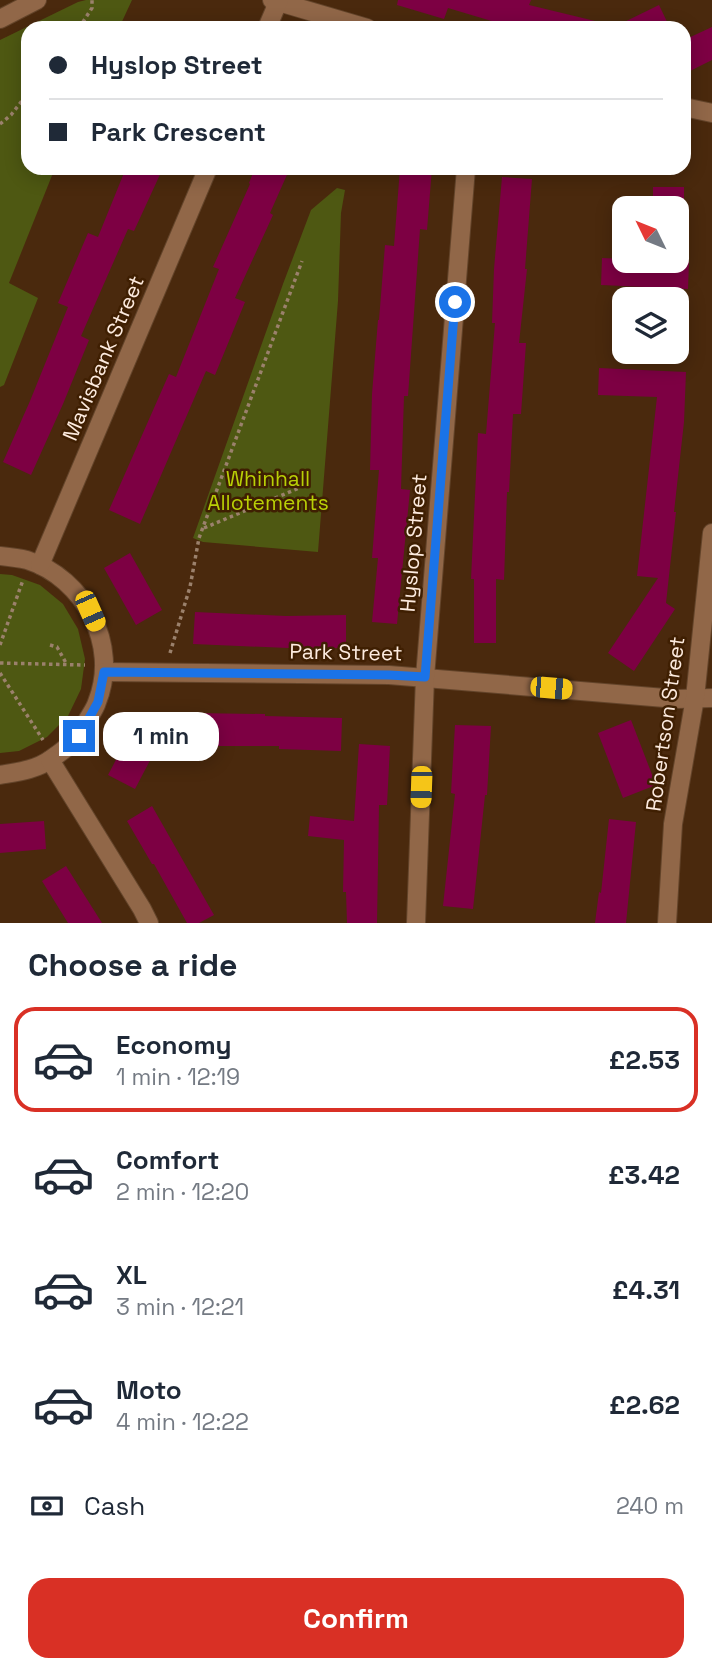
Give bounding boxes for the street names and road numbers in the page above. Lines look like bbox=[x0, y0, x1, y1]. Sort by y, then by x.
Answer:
street label: Mavisbank Street bbox=[56, 271, 150, 445]
street label: Hyslop Street bbox=[393, 473, 433, 613]
street label: Robertson Street bbox=[639, 635, 691, 813]
street label: Park Street bbox=[289, 638, 403, 666]

